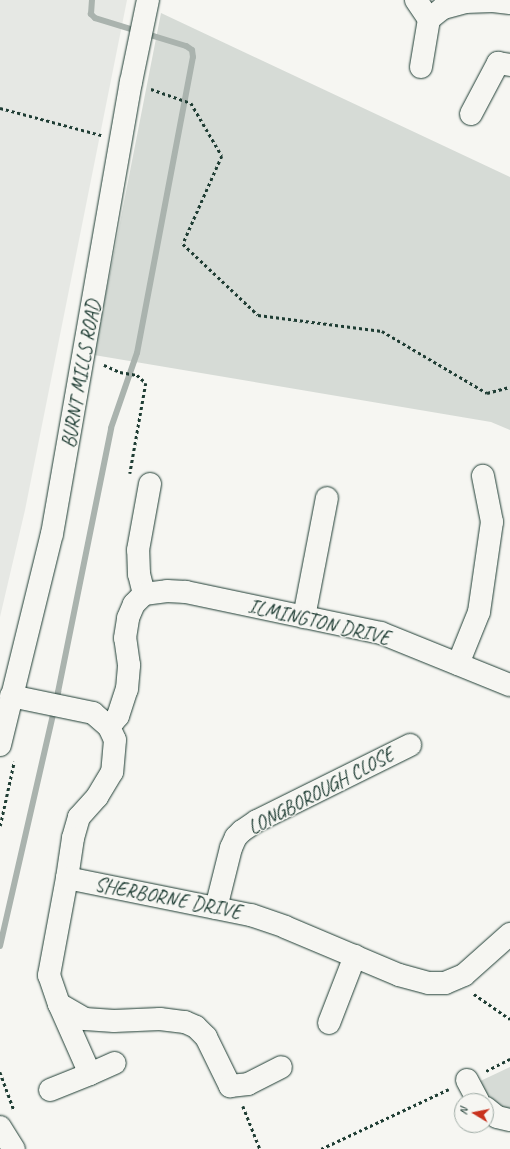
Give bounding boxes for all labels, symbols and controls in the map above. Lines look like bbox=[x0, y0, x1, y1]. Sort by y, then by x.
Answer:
street label: BURNT MILLS ROAD bbox=[56, 298, 106, 450]
street label: ILMINGTON DRIVE bbox=[246, 594, 392, 650]
street label: LONGBOROUGH CLOSE bbox=[244, 742, 398, 840]
street label: SHERBORNE DRIVE bbox=[93, 872, 243, 924]
north arrow bbox=[454, 1093, 494, 1133]
text: N bbox=[456, 1107, 471, 1116]

